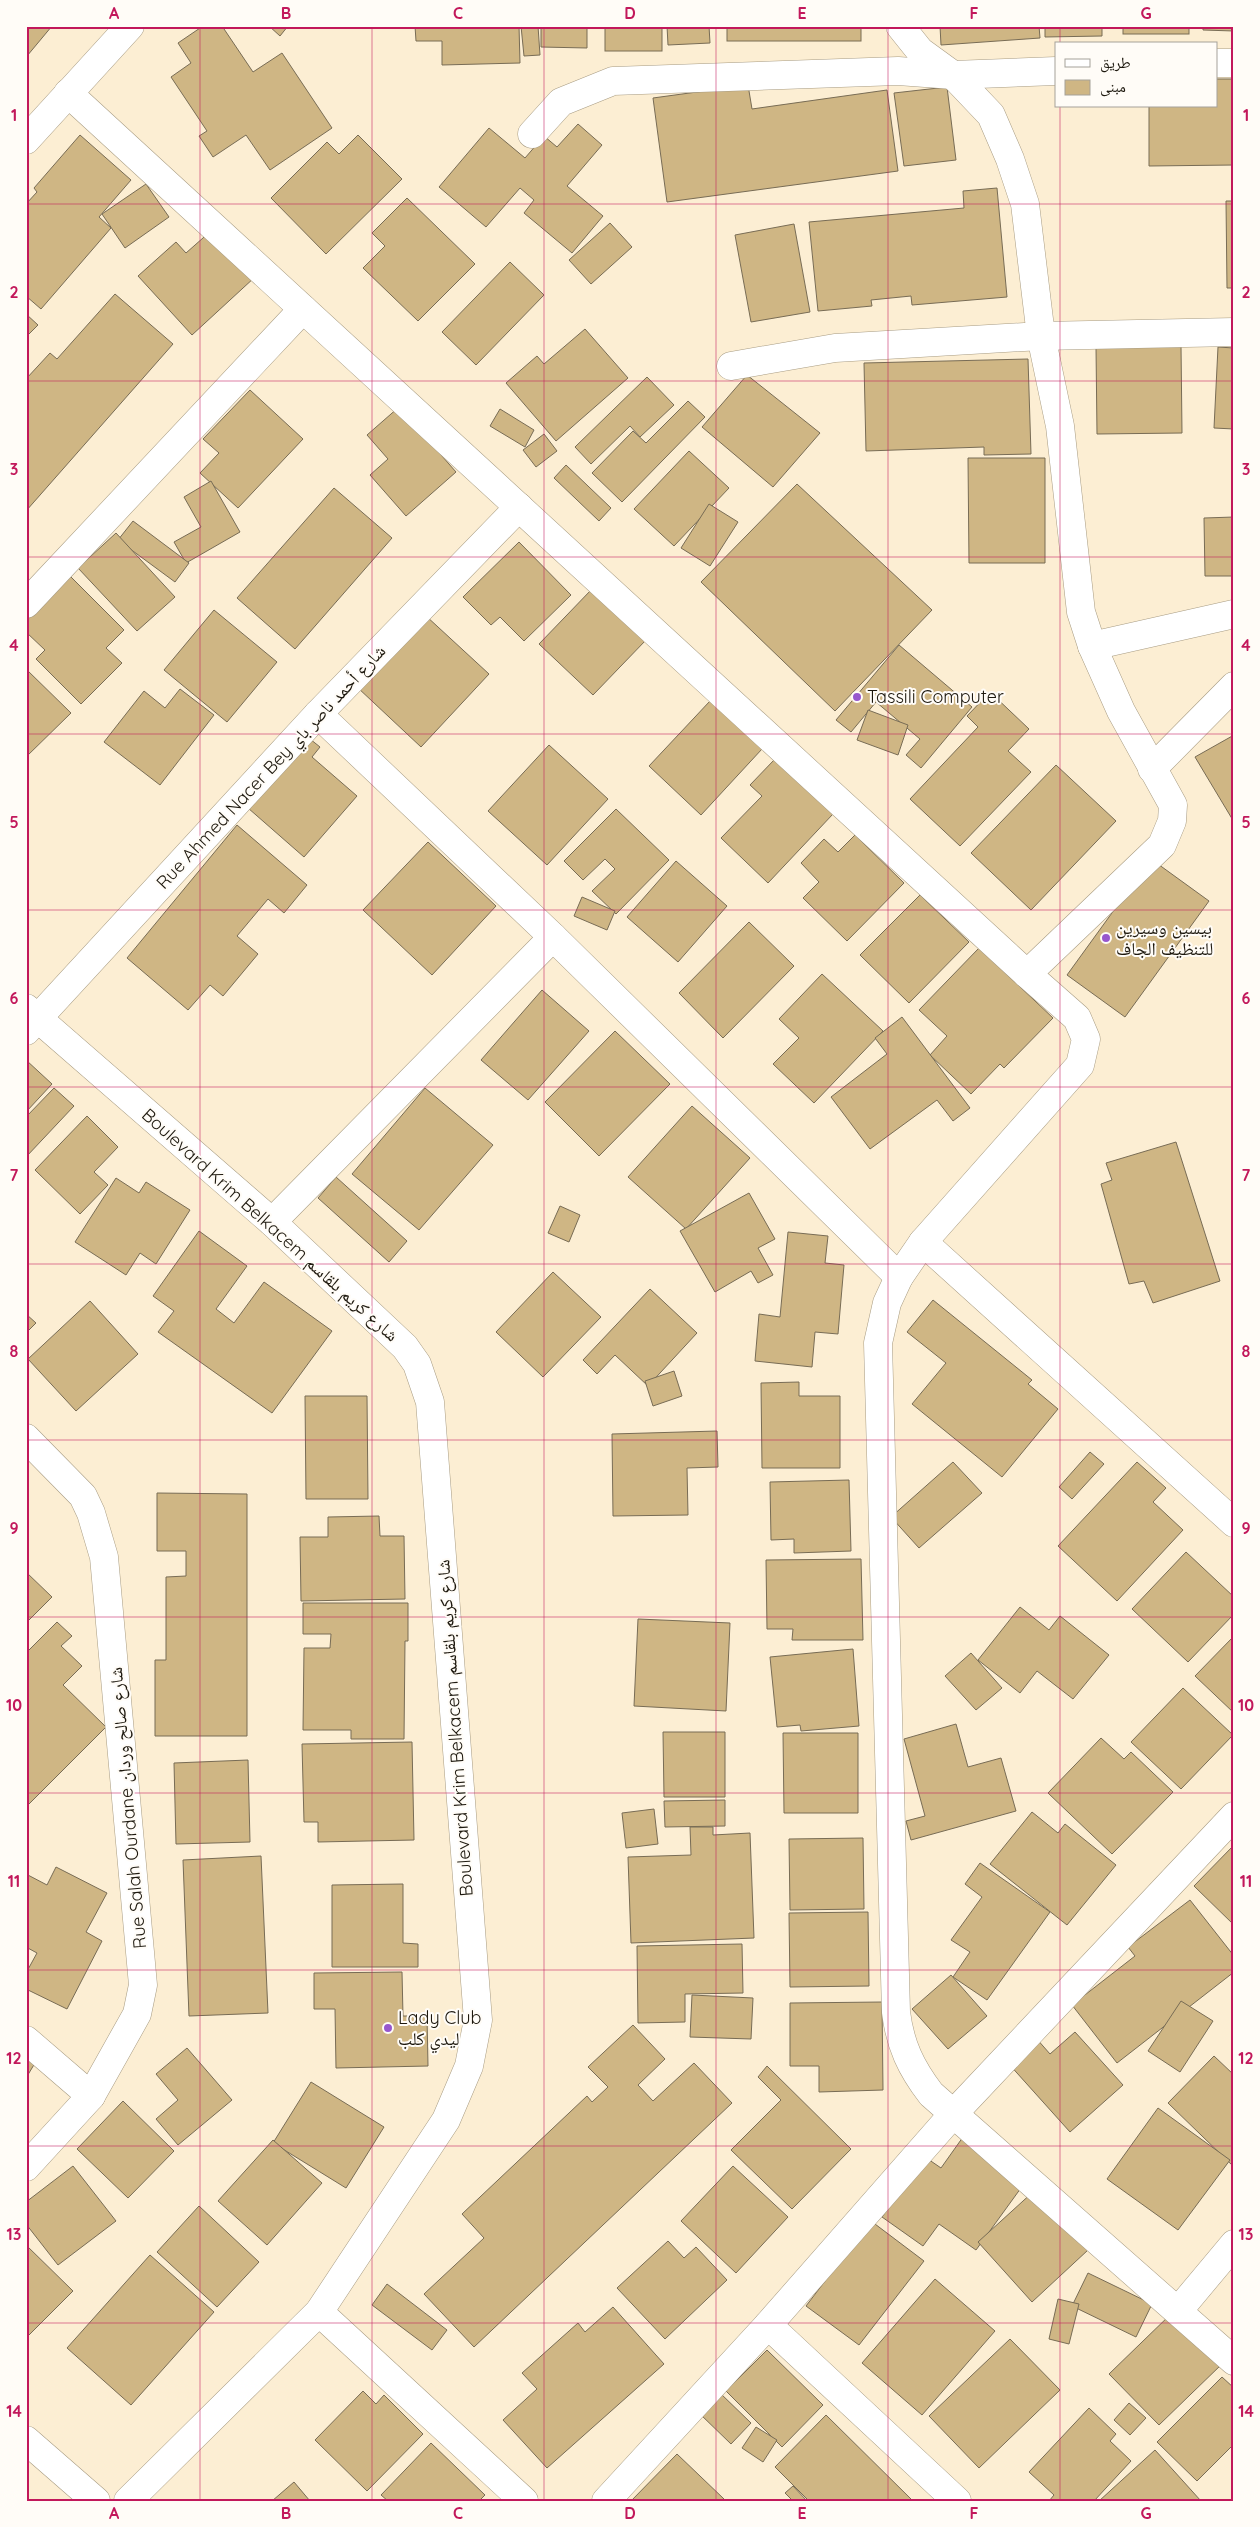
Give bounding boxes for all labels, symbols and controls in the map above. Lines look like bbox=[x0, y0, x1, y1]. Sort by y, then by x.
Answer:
text: A bbox=[109, 3, 120, 23]
text: B bbox=[281, 3, 291, 23]
text: C bbox=[453, 3, 463, 23]
text: D bbox=[624, 3, 636, 23]
text: E bbox=[797, 3, 807, 23]
text: F bbox=[970, 3, 979, 23]
text: G bbox=[1140, 3, 1152, 23]
legend bbox=[1055, 42, 1218, 108]
text: طريق bbox=[1100, 53, 1131, 73]
text: مبنى bbox=[1100, 77, 1126, 97]
text: 1 bbox=[11, 105, 17, 125]
text: 1 bbox=[1243, 105, 1249, 125]
text: 2 bbox=[9, 282, 19, 302]
text: 2 bbox=[1241, 282, 1251, 302]
text: 3 bbox=[10, 459, 18, 479]
text: 3 bbox=[1242, 459, 1250, 479]
text: 4 bbox=[9, 635, 19, 655]
text: 4 bbox=[1241, 635, 1251, 655]
street label: Rue Ahmed Nacer Bey شارع أحمد ناصر باي bbox=[151, 640, 393, 896]
place label: Tassili Computer bbox=[867, 685, 1004, 708]
marker: Tassili Computer bbox=[851, 691, 863, 703]
text: 5 bbox=[9, 812, 19, 832]
text: 5 bbox=[1241, 812, 1251, 832]
place label: بيسين وسيرين للتنظيف الجاف bbox=[1116, 916, 1213, 960]
marker: بيسين وسيرين للتنظيف الجاف bbox=[1100, 932, 1112, 944]
text: 6 bbox=[10, 988, 19, 1008]
text: 6 bbox=[1242, 988, 1251, 1008]
street label: Boulevard Krim Belkacem شارع كريم بلقاسم bbox=[136, 1103, 404, 1347]
text: 7 bbox=[10, 1165, 19, 1185]
text: 7 bbox=[1242, 1165, 1251, 1185]
text: 8 bbox=[10, 1341, 19, 1361]
text: 8 bbox=[1242, 1341, 1251, 1361]
text: 9 bbox=[9, 1518, 19, 1538]
text: 9 bbox=[1241, 1518, 1251, 1538]
street label: Boulevard Krim Belkacem شارع كريم بلقاسم bbox=[431, 1559, 479, 1897]
street label: Rue Salah Ourdane شارع صالح وردان bbox=[104, 1666, 152, 1950]
text: 10 bbox=[6, 1695, 22, 1715]
text: 10 bbox=[1238, 1695, 1254, 1715]
text: 11 bbox=[8, 1871, 20, 1891]
text: 11 bbox=[1240, 1871, 1252, 1891]
place label: Lady Club ليدي كلب bbox=[398, 2006, 482, 2054]
marker: Lady Club ليدي كلب bbox=[382, 2022, 394, 2034]
text: 12 bbox=[6, 2048, 22, 2068]
text: 12 bbox=[1238, 2048, 1254, 2068]
text: 13 bbox=[7, 2224, 21, 2244]
text: 13 bbox=[1239, 2224, 1253, 2244]
text: 14 bbox=[6, 2401, 22, 2421]
text: 14 bbox=[1238, 2401, 1254, 2421]
text: A bbox=[109, 2503, 120, 2523]
text: B bbox=[281, 2503, 291, 2523]
text: C bbox=[453, 2503, 463, 2523]
text: D bbox=[624, 2503, 636, 2523]
text: E bbox=[797, 2503, 807, 2523]
text: F bbox=[970, 2503, 979, 2523]
text: G bbox=[1140, 2503, 1152, 2523]

